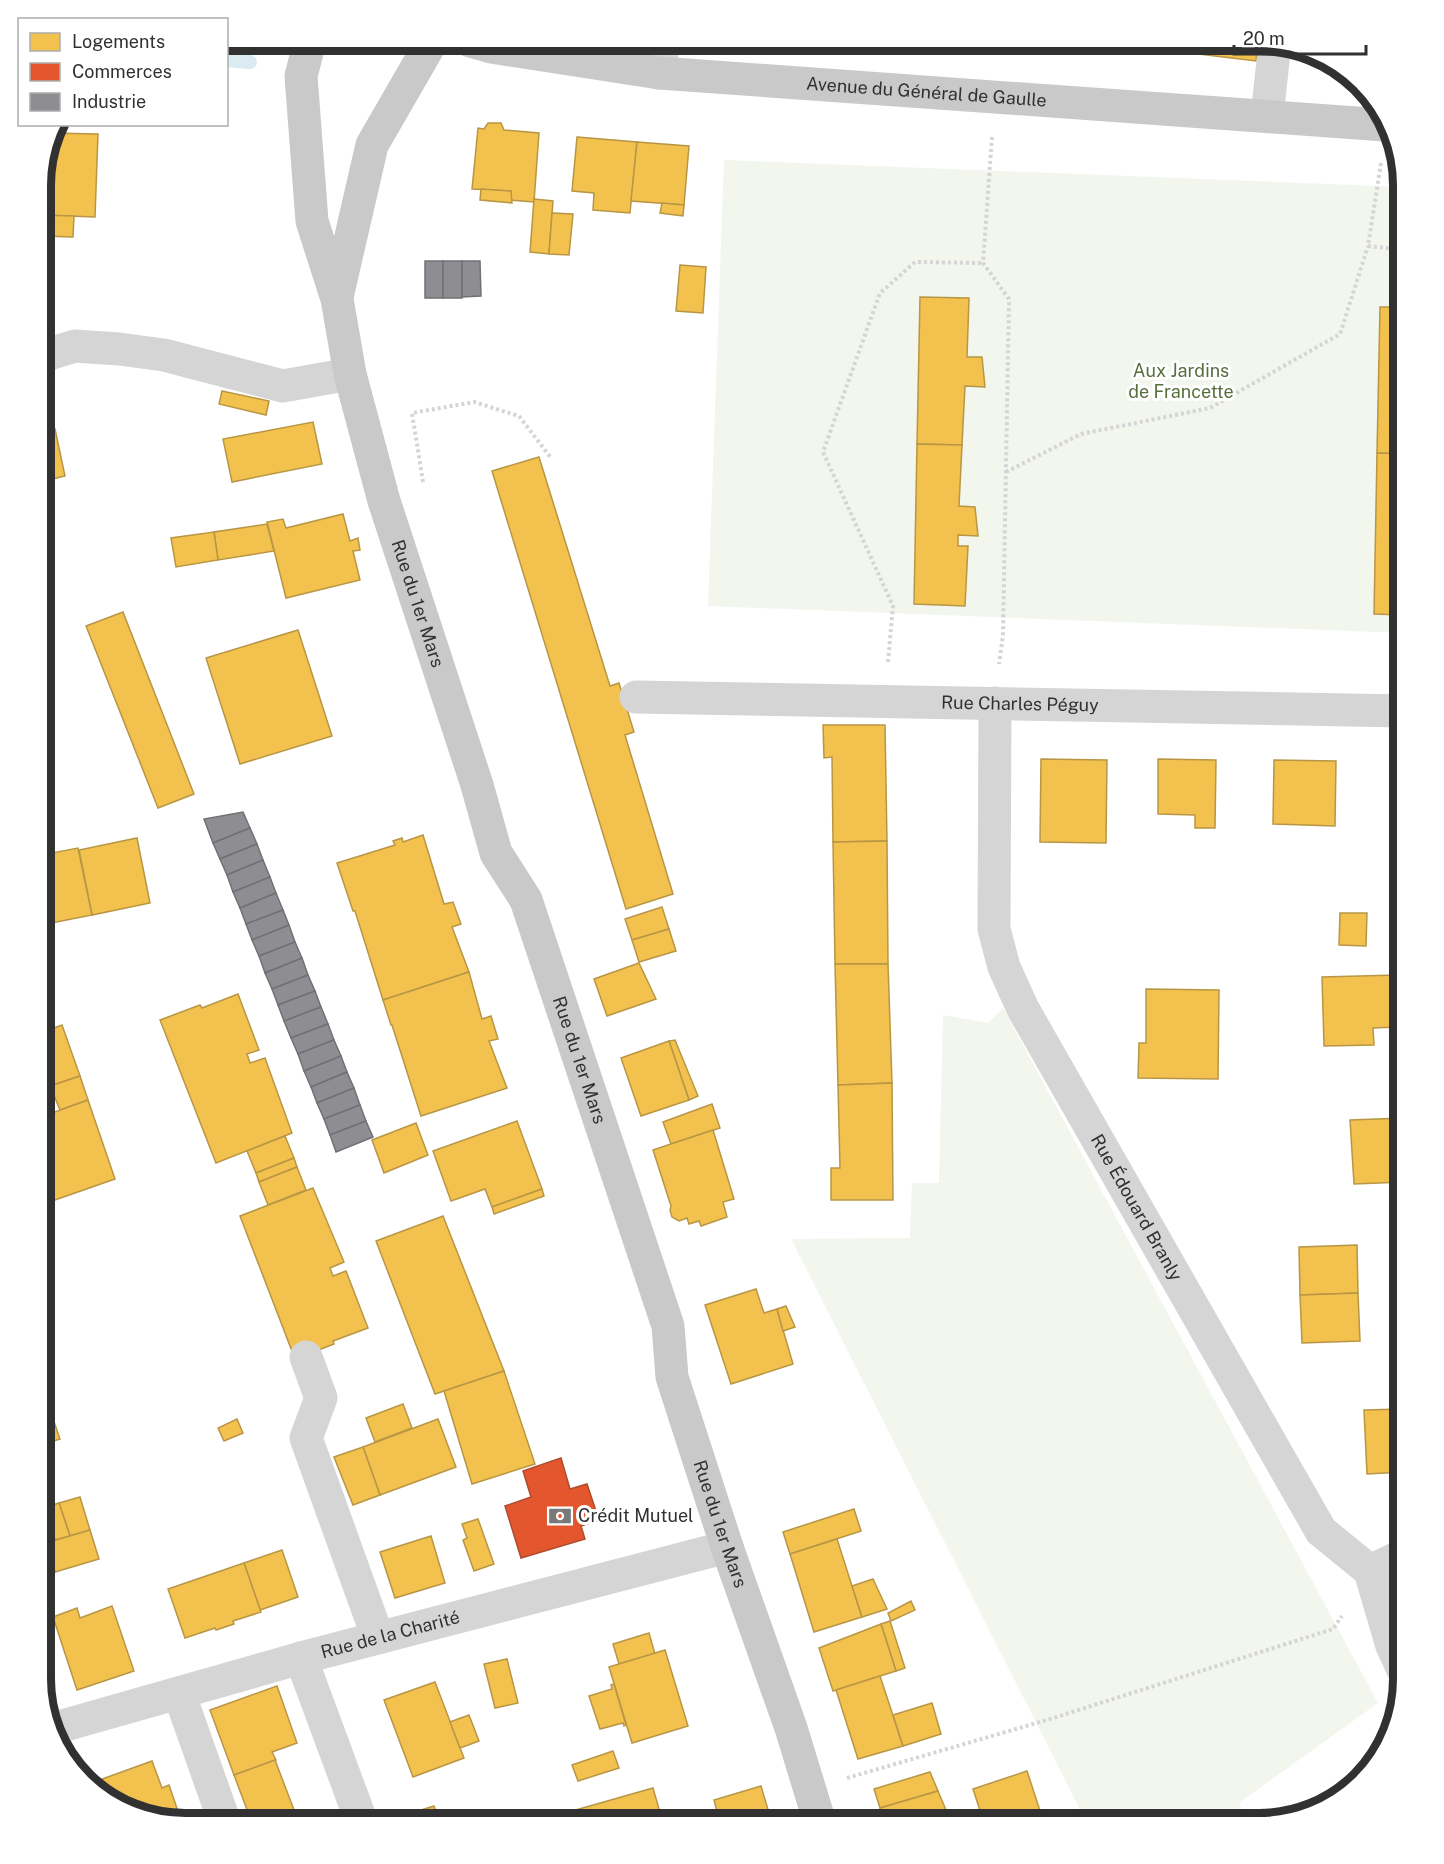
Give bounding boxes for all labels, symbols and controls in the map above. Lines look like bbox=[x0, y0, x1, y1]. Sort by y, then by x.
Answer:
legend bbox=[18, 18, 228, 126]
scale bar bbox=[1234, 18, 1366, 56]
text: 20 m bbox=[1243, 28, 1285, 49]
text: Logements bbox=[72, 31, 165, 52]
text: Commerces bbox=[72, 61, 172, 82]
street label: Avenue du Général de Gaulle bbox=[805, 73, 1048, 111]
text: Industrie bbox=[72, 91, 146, 112]
park label: Aux Jardins de Francette bbox=[1128, 360, 1234, 402]
street label: Rue du 1er Mars bbox=[387, 537, 449, 670]
street label: Rue Charles Péguy bbox=[941, 692, 1099, 715]
street label: Rue du 1er Mars bbox=[549, 993, 611, 1126]
street label: Rue Édouard Branly bbox=[1087, 1130, 1187, 1285]
street label: Rue du 1er Mars bbox=[690, 1457, 752, 1590]
bank icon: Crédit Mutuel bbox=[547, 1503, 573, 1529]
place label: Crédit Mutuel bbox=[578, 1505, 694, 1526]
street label: Rue de la Charité bbox=[318, 1606, 462, 1662]

